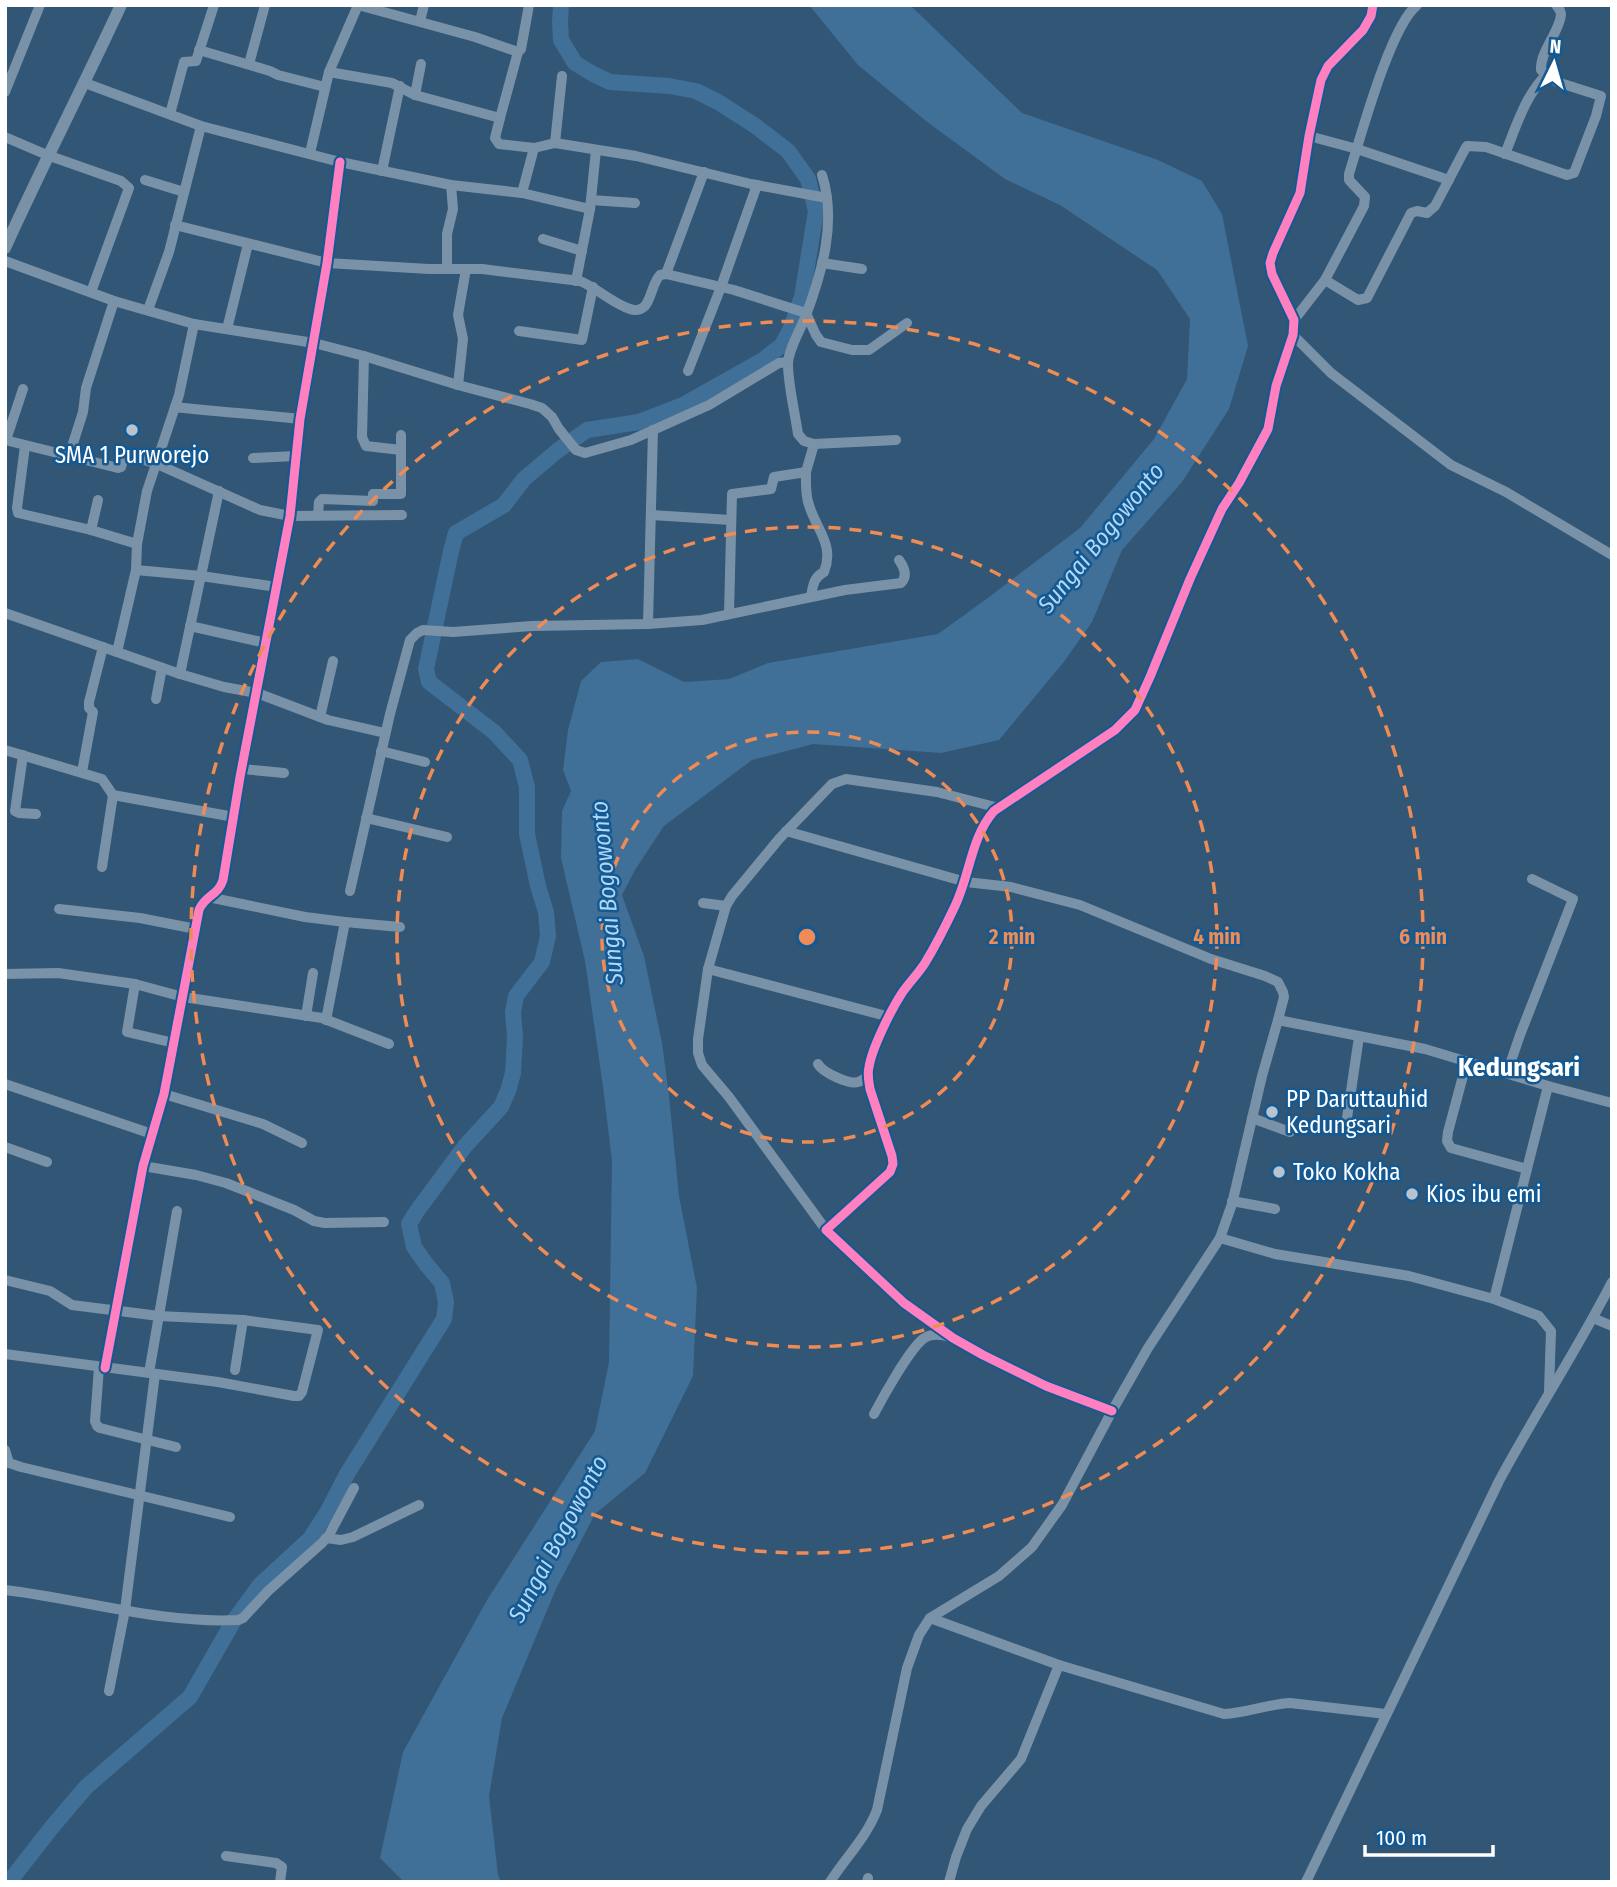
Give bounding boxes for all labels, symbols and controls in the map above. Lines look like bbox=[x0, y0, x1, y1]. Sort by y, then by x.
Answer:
north arrow bbox=[1519, 28, 1589, 98]
text: N bbox=[1549, 35, 1562, 59]
marker: SMA 1 Purworejo bbox=[124, 422, 140, 438]
place label: SMA 1 Purworejo bbox=[55, 441, 209, 469]
water label: Sungai Bogowonto bbox=[1031, 457, 1170, 619]
water label: Sungai Bogowonto bbox=[585, 800, 629, 987]
text: 2 min bbox=[988, 924, 1035, 950]
text: 4 min bbox=[1193, 924, 1241, 950]
text: 6 min bbox=[1399, 924, 1447, 950]
centre of rings bbox=[795, 925, 819, 949]
district label: Kedungsari bbox=[1458, 1052, 1580, 1083]
place label: PP Daruttauhid Kedungsari bbox=[1286, 1085, 1428, 1139]
marker: PP Daruttauhid Kedungsari bbox=[1264, 1104, 1280, 1120]
place label: Toko Kokha bbox=[1293, 1158, 1401, 1186]
marker: Toko Kokha bbox=[1271, 1164, 1287, 1180]
place label: Kios ibu emi bbox=[1426, 1180, 1542, 1208]
marker: Kios ibu emi bbox=[1404, 1186, 1420, 1202]
water label: Sungai Bogowonto bbox=[502, 1451, 614, 1628]
scale bar bbox=[1365, 1814, 1493, 1858]
text: 100 m bbox=[1376, 1825, 1427, 1851]

